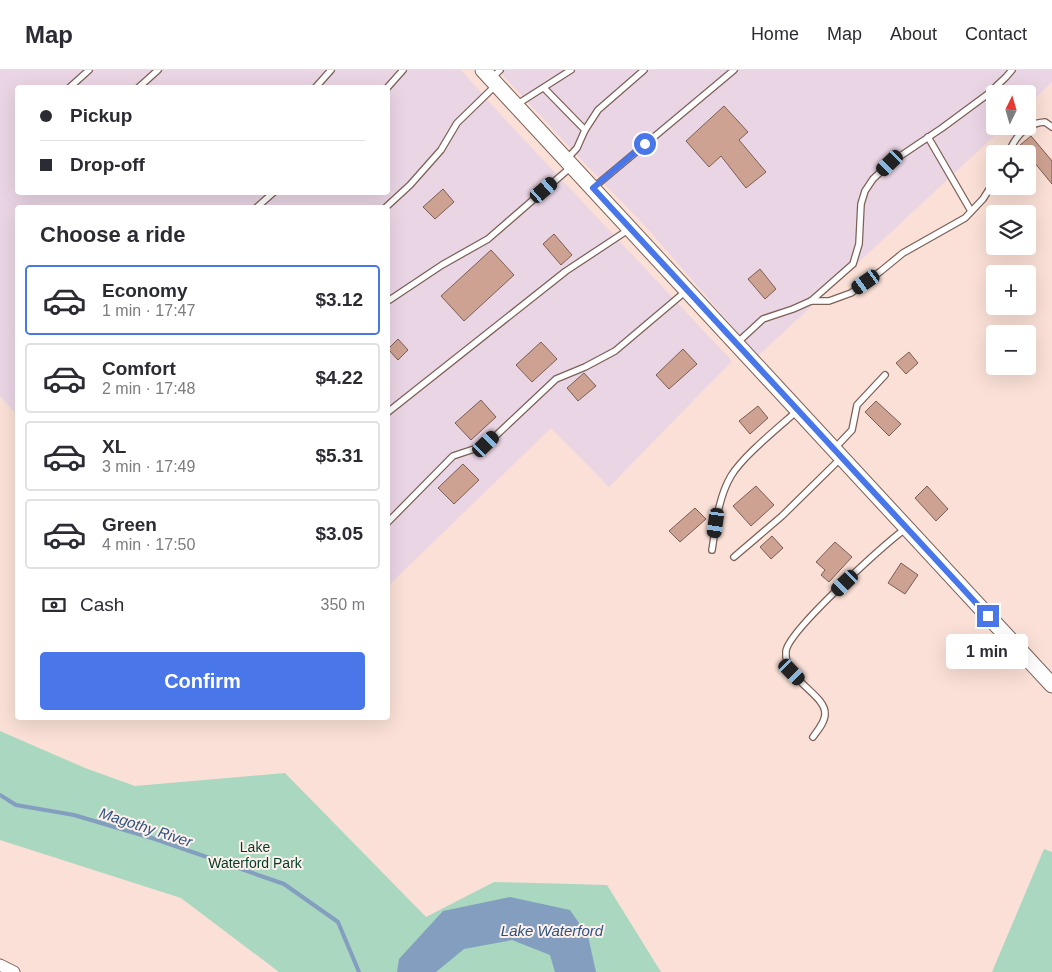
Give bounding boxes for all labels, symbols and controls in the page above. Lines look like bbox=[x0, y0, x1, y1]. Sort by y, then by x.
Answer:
text: Map bbox=[25, 21, 73, 48]
text: Home bbox=[751, 24, 799, 44]
text: Map bbox=[827, 24, 862, 44]
text: About bbox=[890, 24, 937, 44]
text: Contact bbox=[965, 24, 1027, 44]
north arrow bbox=[986, 85, 1036, 135]
map controls bbox=[986, 85, 1036, 375]
text: Pickup bbox=[70, 105, 132, 126]
route start bbox=[634, 133, 656, 155]
button: locate bbox=[986, 145, 1036, 195]
car bbox=[873, 147, 906, 179]
text: Drop-off bbox=[70, 154, 145, 175]
car bbox=[527, 174, 560, 206]
button: layers bbox=[986, 205, 1036, 255]
text: Choose a ride bbox=[40, 222, 185, 247]
button: + bbox=[986, 265, 1036, 315]
car bbox=[849, 267, 882, 297]
icon: car bbox=[42, 278, 87, 323]
text: Economy bbox=[102, 280, 188, 301]
text: $3.12 bbox=[315, 289, 363, 310]
text: 1 min · 17:47 bbox=[102, 302, 195, 319]
button: − bbox=[986, 325, 1036, 375]
icon: car bbox=[42, 356, 87, 401]
text: Comfort bbox=[102, 358, 176, 379]
text: $4.22 bbox=[315, 367, 363, 388]
text: 2 min · 17:48 bbox=[102, 380, 195, 397]
car bbox=[469, 428, 502, 460]
icon: car bbox=[42, 434, 87, 479]
text: XL bbox=[102, 436, 126, 457]
text: $5.31 bbox=[315, 445, 363, 466]
text: 3 min · 17:49 bbox=[102, 458, 195, 475]
car bbox=[706, 507, 725, 539]
icon: car bbox=[42, 512, 87, 557]
text: Green bbox=[102, 514, 157, 535]
text: $3.05 bbox=[315, 523, 363, 544]
text: 4 min · 17:50 bbox=[102, 536, 195, 553]
car bbox=[828, 567, 861, 599]
icon: cash bbox=[40, 591, 68, 619]
text: Cash bbox=[80, 594, 124, 615]
text: 350 m bbox=[321, 596, 365, 613]
route end bbox=[977, 605, 999, 627]
callout: 1 min bbox=[947, 634, 1029, 668]
text: 1 min bbox=[966, 643, 1008, 660]
button: Confirm bbox=[40, 652, 365, 710]
car bbox=[776, 656, 807, 688]
water label: Magothy River bbox=[97, 804, 196, 850]
park label: Lake Waterford Park bbox=[208, 839, 303, 871]
water label: Lake Waterford bbox=[501, 922, 604, 939]

